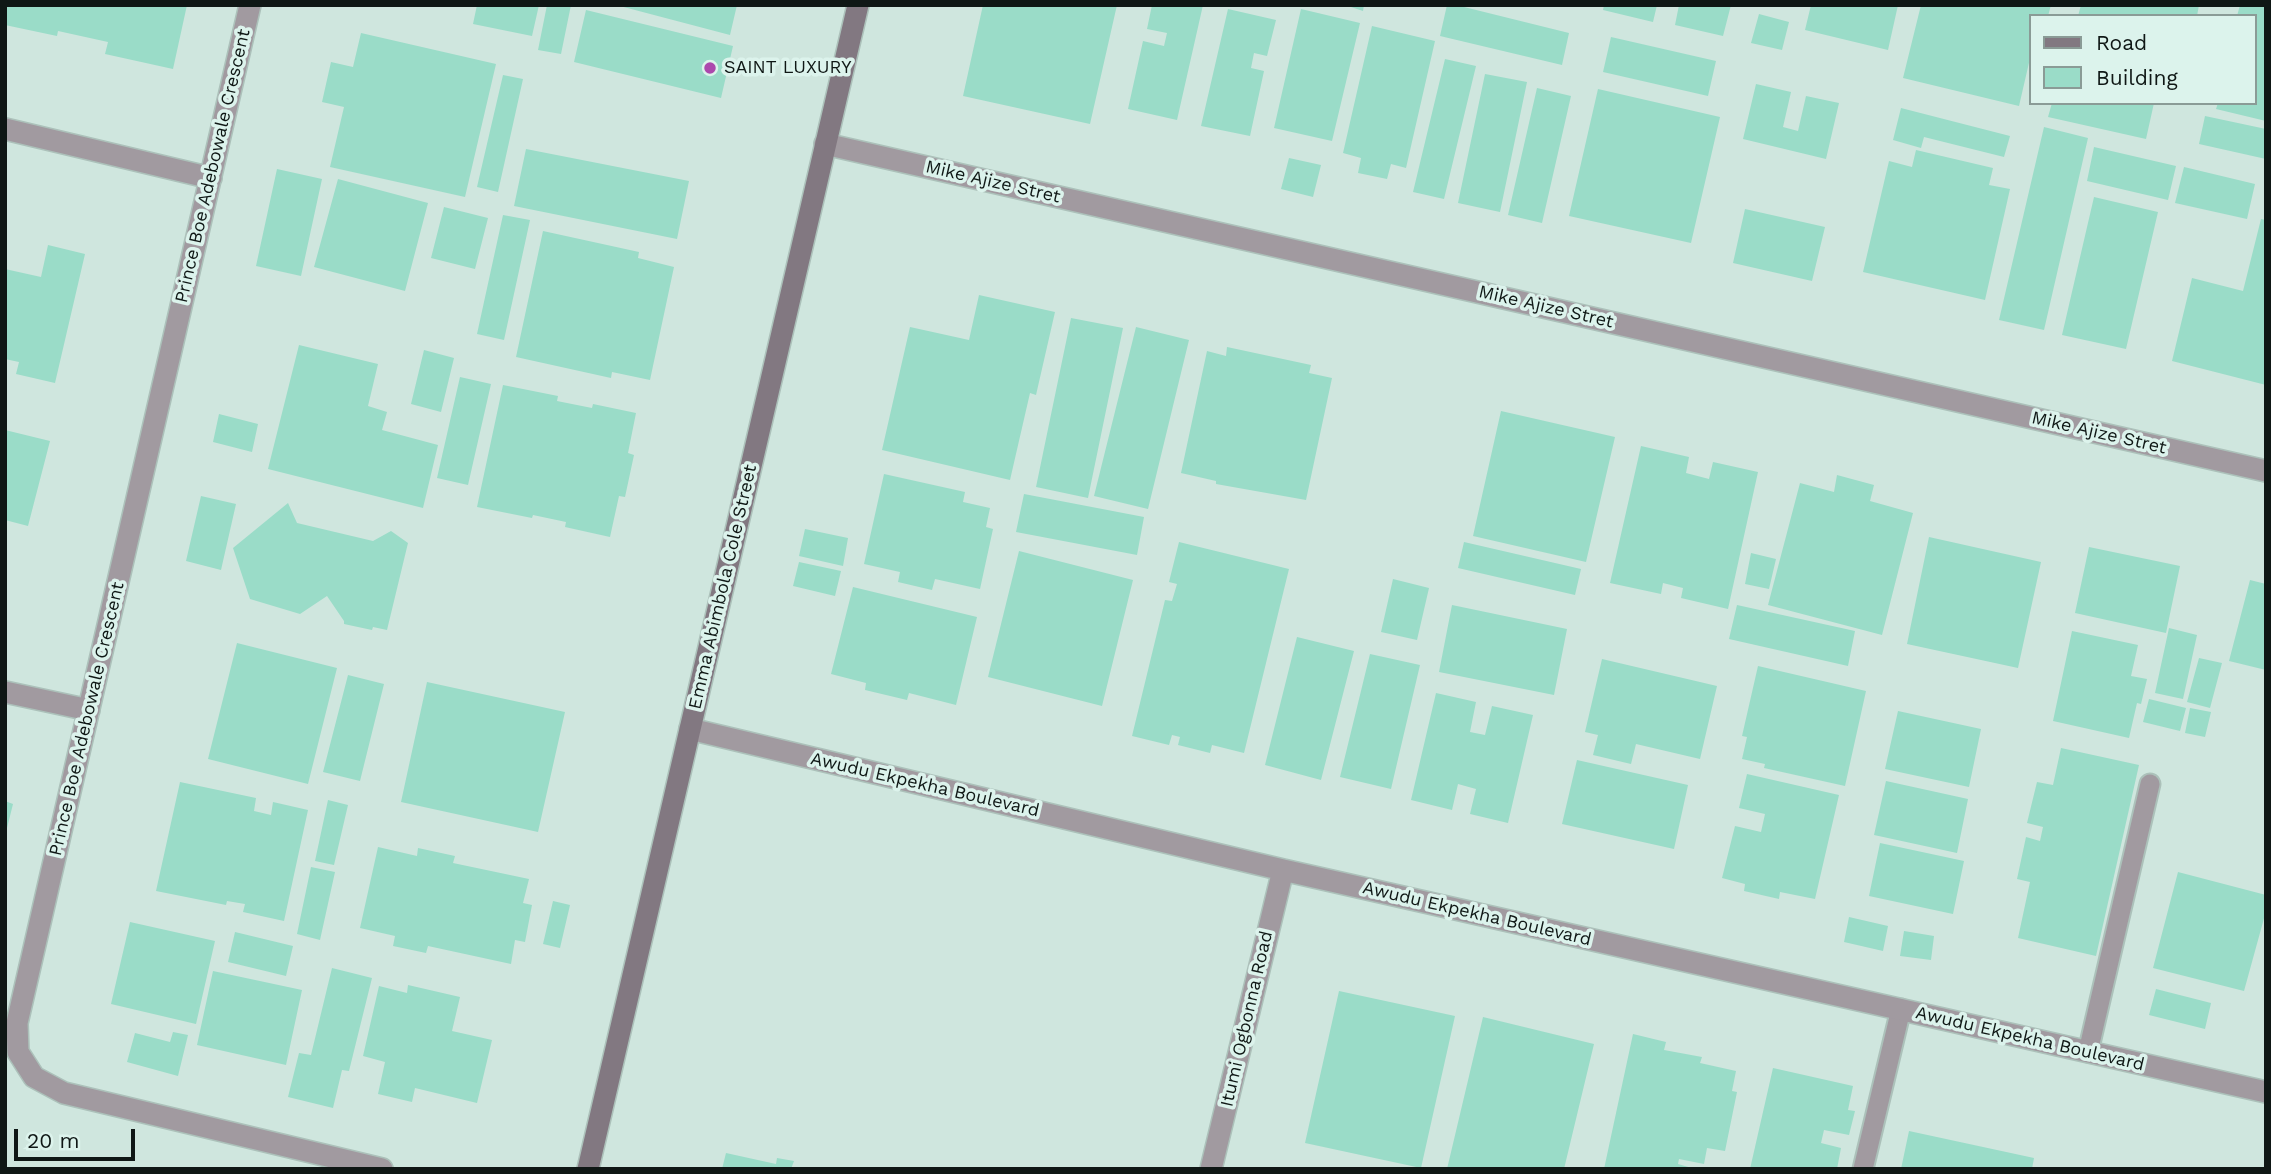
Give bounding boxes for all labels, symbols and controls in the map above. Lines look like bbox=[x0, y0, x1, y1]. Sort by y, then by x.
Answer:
legend bbox=[2030, 14, 2257, 105]
street label: Prince Boe Adebowale Crescent bbox=[171, 27, 255, 305]
text: Road bbox=[2096, 30, 2147, 55]
place label: SAINT LUXURY bbox=[724, 57, 851, 79]
marker: SAINT LUXURY bbox=[702, 60, 718, 76]
text: Building bbox=[2096, 65, 2178, 90]
street label: Mike Ajize Stret bbox=[923, 156, 1063, 208]
street label: Mike Ajize Stret bbox=[1476, 281, 1616, 333]
street label: Mike Ajize Stret bbox=[2029, 407, 2169, 459]
street label: Emma Abimbola Cole Street bbox=[684, 463, 762, 711]
street label: Prince Boe Adebowale Crescent bbox=[45, 580, 129, 858]
street label: Awudu Ekpekha Boulevard bbox=[809, 748, 1041, 822]
street label: Awudu Ekpekha Boulevard bbox=[1361, 877, 1593, 951]
street label: Itumi Ogbonna Road bbox=[1216, 929, 1278, 1109]
street label: Awudu Ekpekha Boulevard bbox=[1914, 1002, 2146, 1076]
scale bar bbox=[18, 1114, 138, 1158]
text: 20 m bbox=[27, 1128, 79, 1153]

